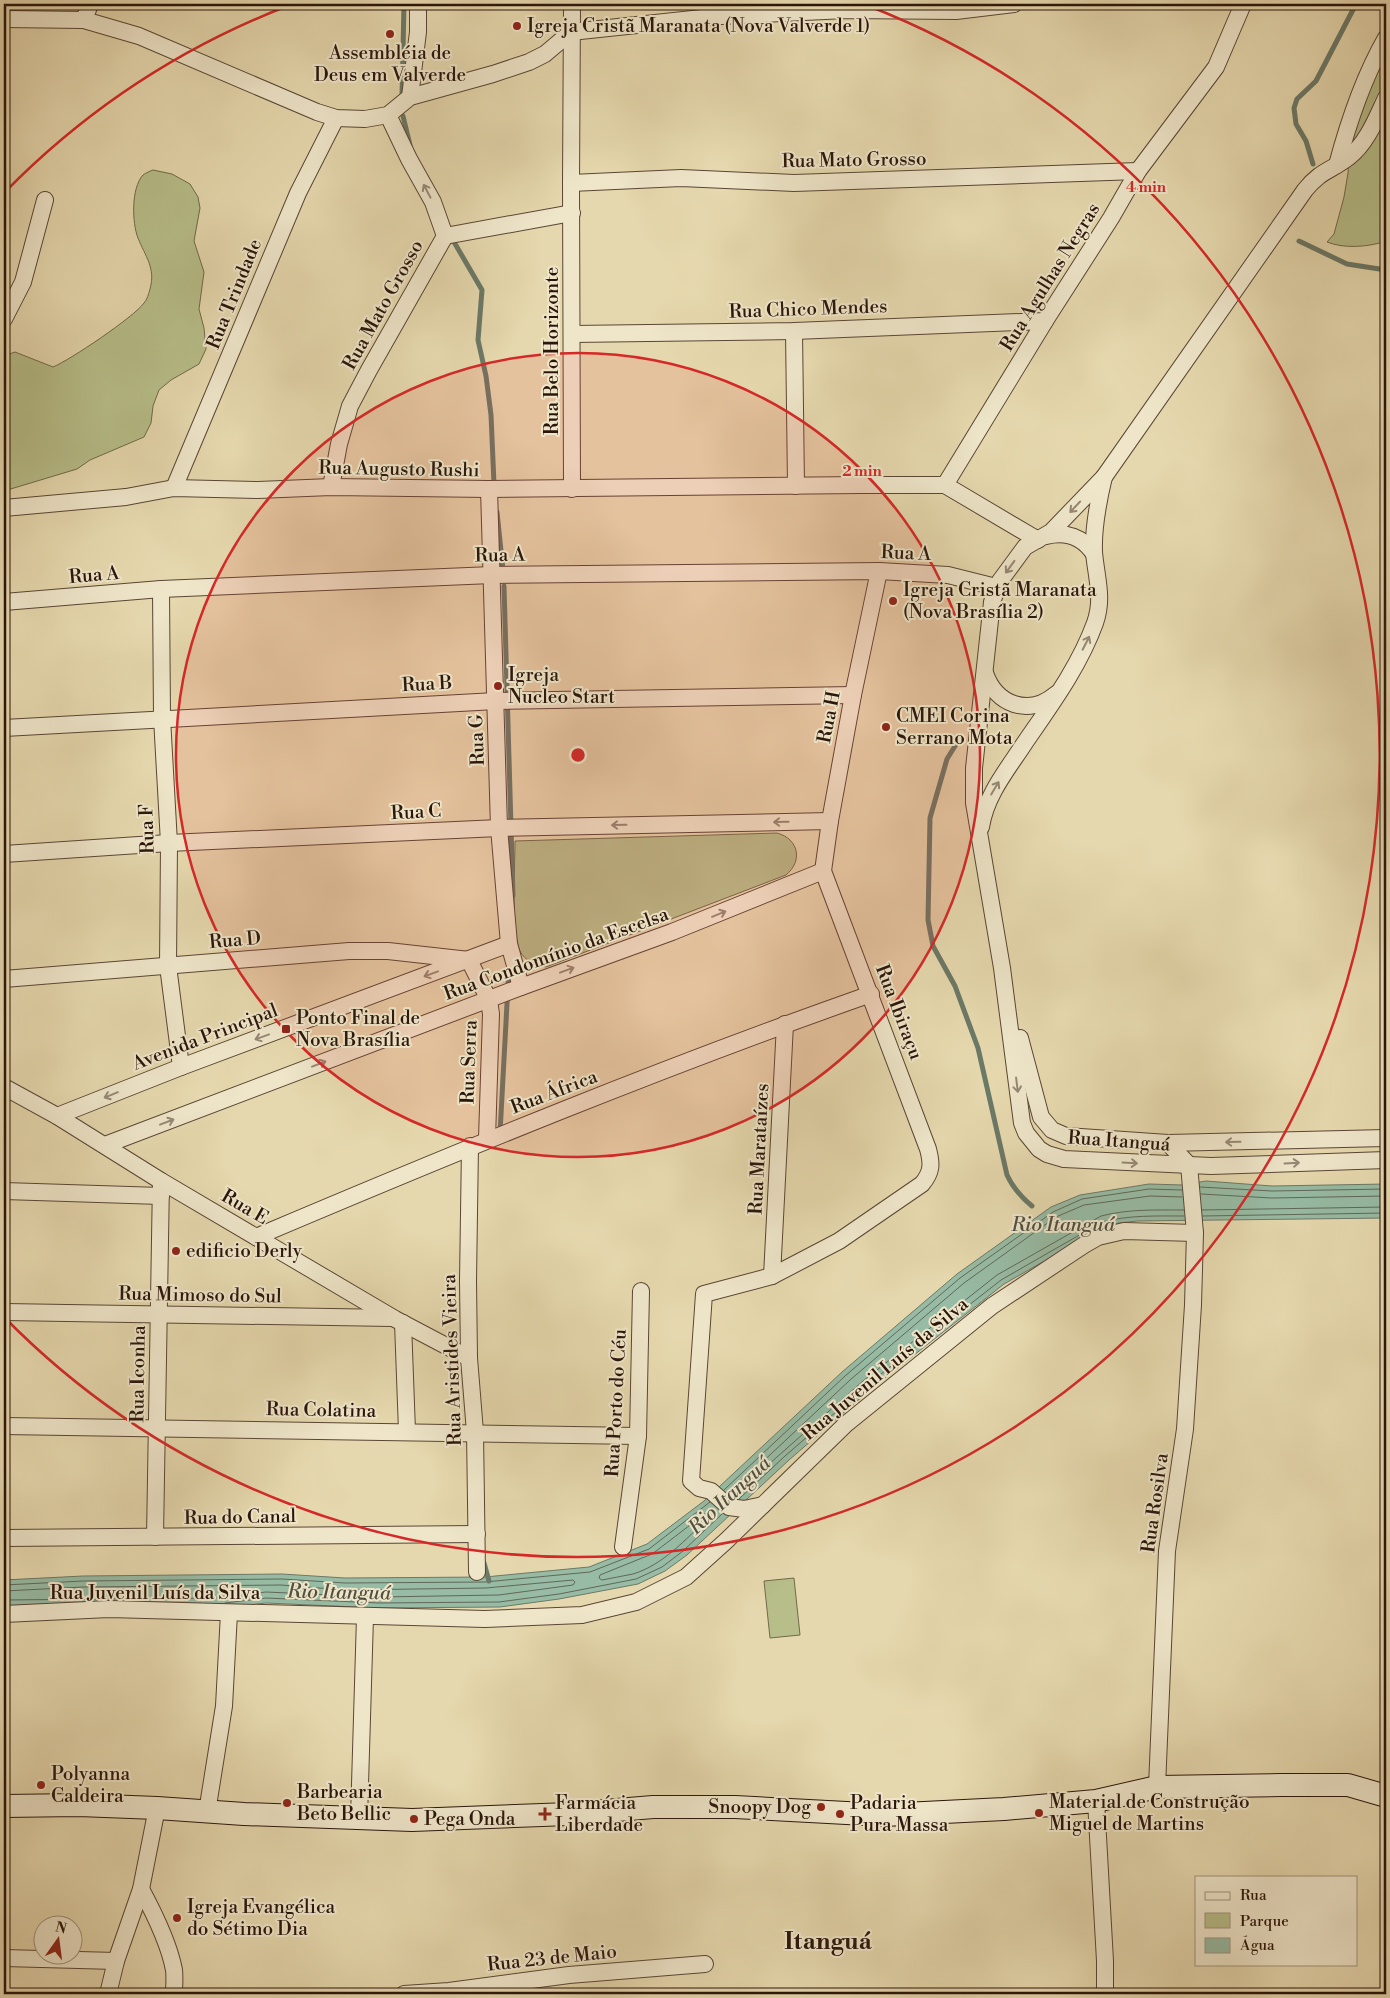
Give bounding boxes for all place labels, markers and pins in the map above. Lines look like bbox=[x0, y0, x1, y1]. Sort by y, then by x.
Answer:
place label: Igreja Cristã Maranata (Nova Valverde 1) bbox=[527, 14, 870, 38]
marker: Igreja Cristã Maranata (Nova Valverde 1) bbox=[511, 20, 523, 32]
marker: Assembléia de Deus em Valverde bbox=[384, 28, 396, 40]
place label: Assembléia de Deus em Valverde bbox=[314, 41, 466, 87]
place label: Igreja Cristã Maranata (Nova Brasília 2) bbox=[903, 578, 1097, 624]
marker: Igreja Cristã Maranata (Nova Brasília 2) bbox=[887, 595, 899, 607]
place label: Igreja Nucleo Start bbox=[508, 663, 615, 709]
marker: Igreja Nucleo Start bbox=[492, 680, 504, 692]
place label: CMEI Corina Serrano Mota bbox=[896, 704, 1013, 750]
marker: CMEI Corina Serrano Mota bbox=[880, 721, 892, 733]
centre of rings bbox=[569, 746, 587, 764]
place label: Ponto Final de Nova Brasília bbox=[296, 1006, 420, 1052]
marker: Ponto Final de Nova Brasília bbox=[280, 1023, 292, 1035]
place label: edificio Derly bbox=[186, 1239, 303, 1263]
marker: edificio Derly bbox=[170, 1245, 182, 1257]
place label: Polyanna Caldeira bbox=[51, 1762, 131, 1808]
marker: Polyanna Caldeira bbox=[35, 1779, 47, 1791]
place label: Barbearia Beto Bellic bbox=[296, 1780, 391, 1826]
place label: Material de Construção Miguel de Martins bbox=[1049, 1790, 1250, 1836]
place label: Farmácia Liberdade bbox=[555, 1791, 643, 1837]
place label: Padaria Pura Massa bbox=[850, 1791, 949, 1837]
place label: Snoopy Dog bbox=[708, 1795, 811, 1819]
marker: Barbearia Beto Bellic bbox=[281, 1797, 293, 1809]
marker: Snoopy Dog bbox=[815, 1801, 827, 1813]
place label: Pega Onda bbox=[424, 1807, 516, 1831]
marker: Material de Construção Miguel de Martins bbox=[1033, 1807, 1045, 1819]
marker: Farmácia Liberdade bbox=[539, 1808, 551, 1820]
marker: Padaria Pura Massa bbox=[834, 1808, 846, 1820]
marker: Pega Onda bbox=[408, 1813, 420, 1825]
place label: Igreja Evangélica do Sétimo Dia bbox=[187, 1895, 335, 1941]
marker: Igreja Evangélica do Sétimo Dia bbox=[171, 1912, 183, 1924]

